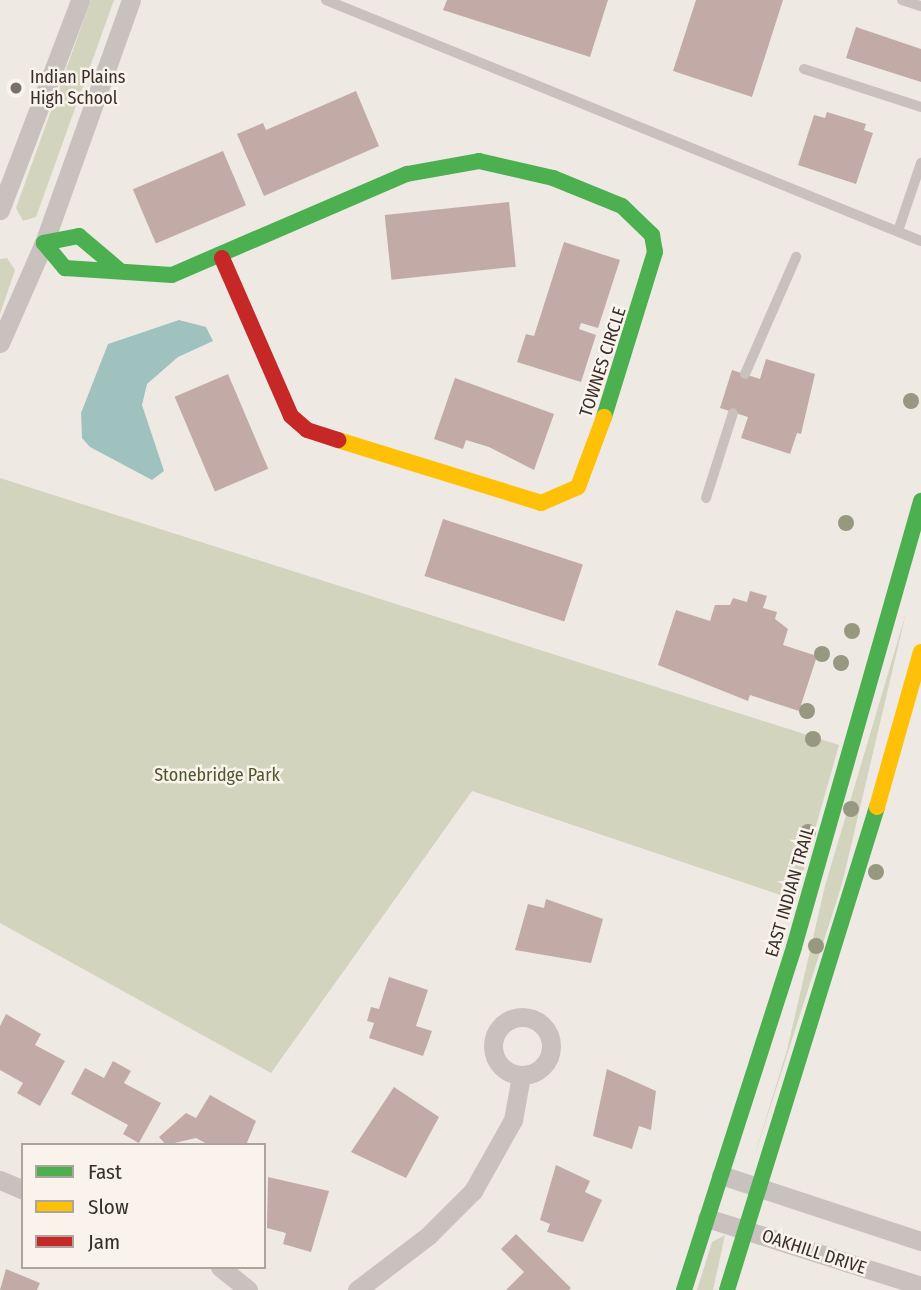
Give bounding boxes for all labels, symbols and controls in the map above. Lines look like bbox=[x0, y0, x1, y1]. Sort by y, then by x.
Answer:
place label: Indian Plains High School bbox=[30, 67, 125, 110]
marker: Indian Plains High School bbox=[8, 80, 24, 96]
street label: TOWNES CIRCLE bbox=[575, 304, 631, 420]
park label: Stonebridge Park bbox=[154, 764, 280, 786]
street label: EAST INDIAN TRAIL bbox=[761, 824, 819, 960]
legend bbox=[21, 1143, 266, 1269]
text: Fast bbox=[88, 1159, 122, 1185]
text: Slow bbox=[88, 1194, 129, 1220]
street label: OAKHILL DRIVE bbox=[759, 1225, 869, 1279]
text: Jam bbox=[88, 1229, 120, 1255]

